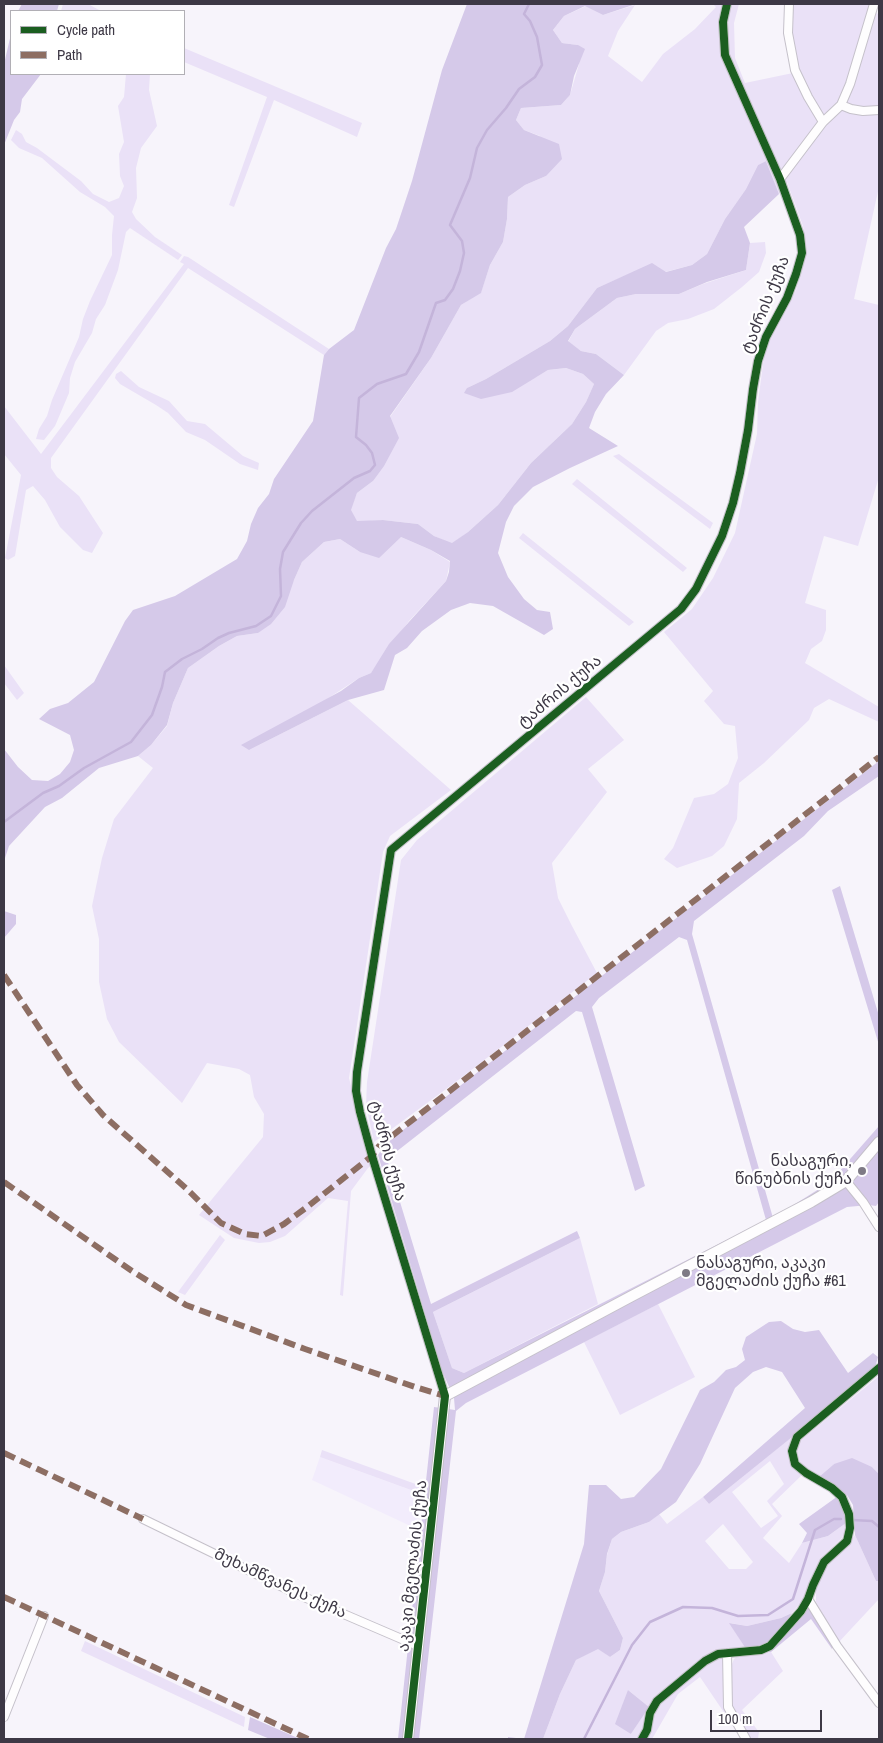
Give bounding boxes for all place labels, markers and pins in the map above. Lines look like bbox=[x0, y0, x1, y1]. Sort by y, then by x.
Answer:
place label: ნასაგური, წინუბნის ქუჩა bbox=[735, 1152, 852, 1190]
marker: ნასაგური, წინუბნის ქუჩა bbox=[856, 1165, 868, 1177]
place label: ნასაგური, აკაკი მგელაძის ქუჩა #61 bbox=[696, 1254, 846, 1292]
marker: ნასაგური, აკაკი მგელაძის ქუჩა #61 bbox=[680, 1267, 692, 1279]

